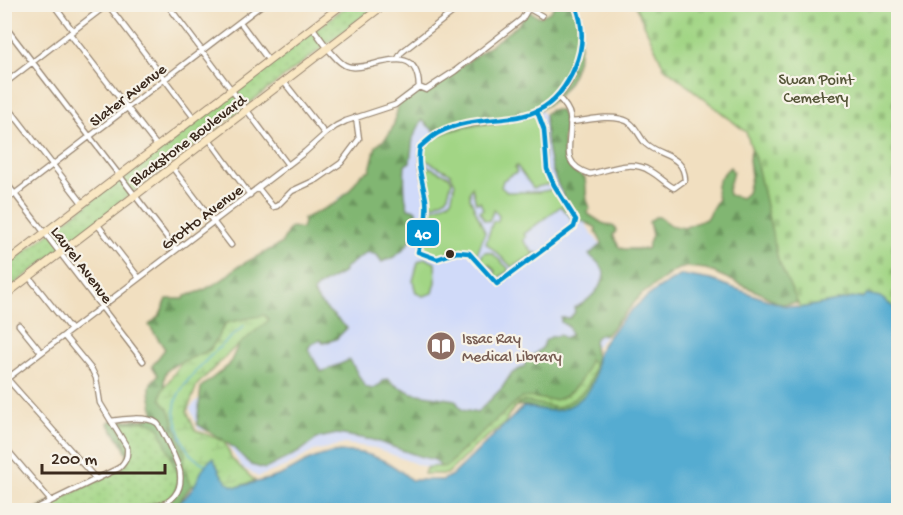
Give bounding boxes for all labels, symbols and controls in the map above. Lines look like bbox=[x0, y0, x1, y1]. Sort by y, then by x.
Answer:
street label: Slater Avenue bbox=[87, 60, 172, 133]
park label: Swan Point Cemetery bbox=[779, 72, 855, 109]
street label: Blackstone Boulevard bbox=[127, 91, 252, 192]
street label: Grotto Avenue bbox=[159, 181, 248, 256]
line badge: 40 bbox=[406, 219, 440, 247]
street label: Laurel Avenue bbox=[45, 224, 116, 309]
text: 40 bbox=[414, 227, 431, 246]
unlabelled marker bbox=[444, 248, 456, 260]
library icon: Issac Ray Medical Library bbox=[425, 330, 457, 362]
place label: Issac Ray Medical Library bbox=[462, 331, 562, 368]
scale bar bbox=[42, 437, 165, 475]
text: 200 m bbox=[51, 450, 98, 471]

